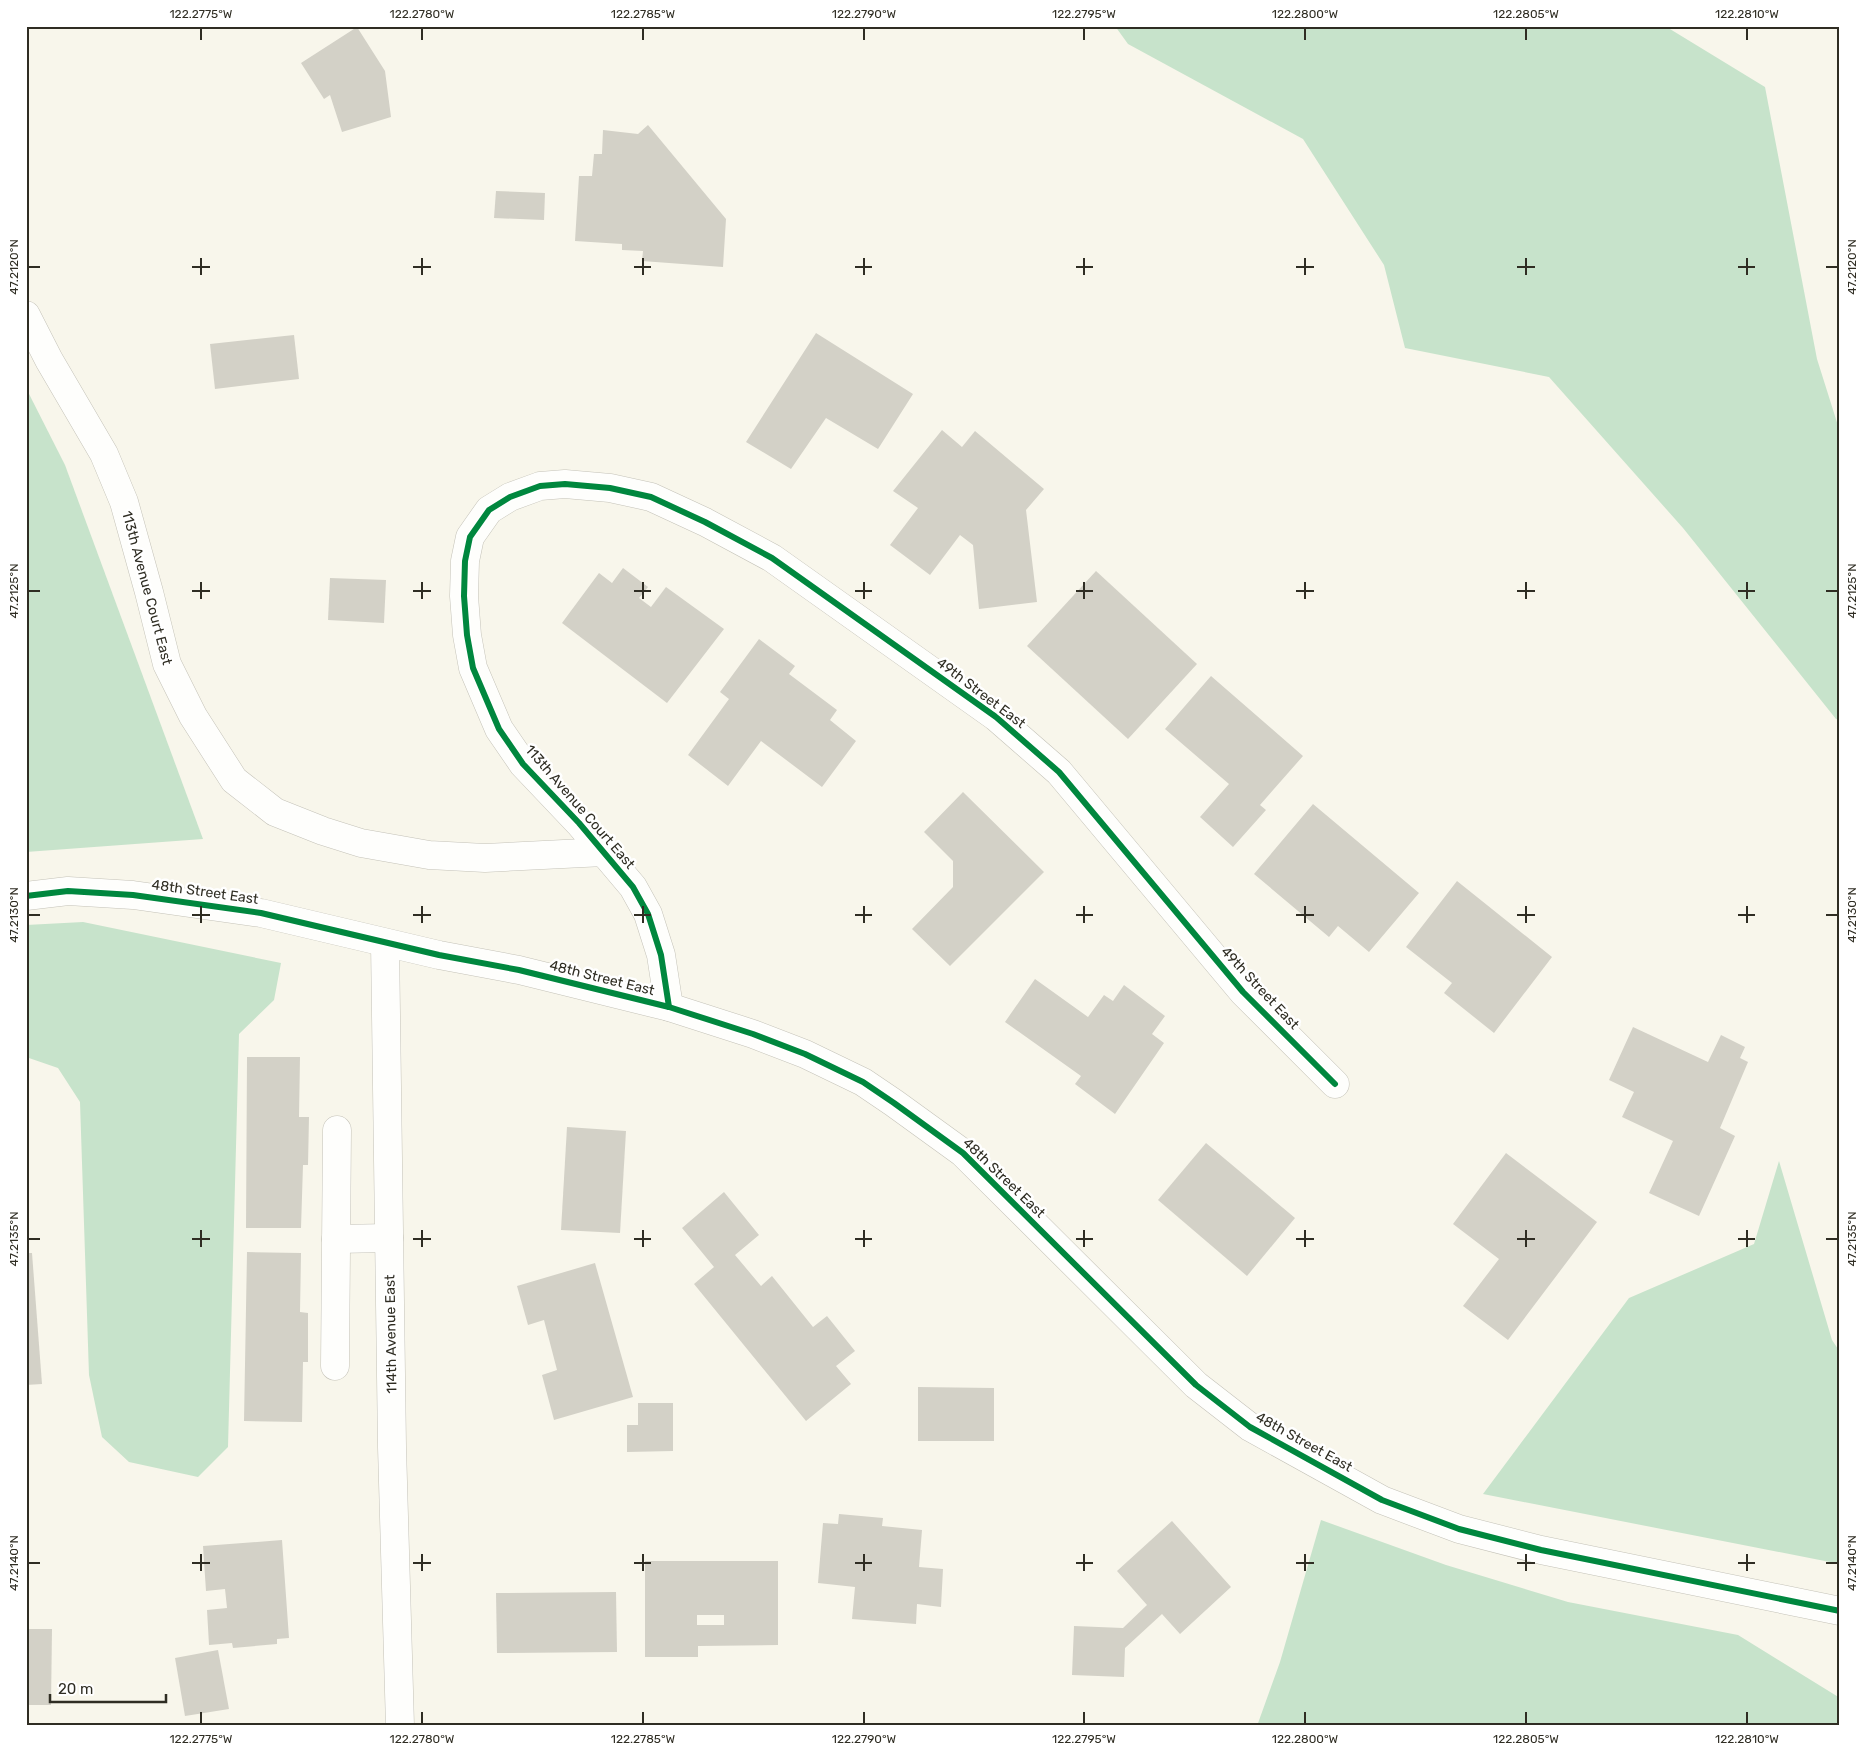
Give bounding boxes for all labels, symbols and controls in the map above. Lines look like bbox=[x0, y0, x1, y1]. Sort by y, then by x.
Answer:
text: 122.2775°W bbox=[169, 7, 233, 21]
text: 122.2780°W bbox=[390, 7, 455, 21]
text: 122.2785°W bbox=[611, 7, 676, 21]
text: 122.2790°W bbox=[832, 7, 897, 21]
text: 122.2795°W bbox=[1052, 7, 1116, 21]
text: 122.2800°W bbox=[1272, 7, 1339, 21]
text: 122.2805°W bbox=[1493, 7, 1559, 21]
text: 122.2810°W bbox=[1715, 7, 1779, 21]
text: 47.2120°N bbox=[7, 239, 21, 295]
text: 47.2120°N bbox=[1845, 239, 1859, 295]
street label: 113th Avenue Court East bbox=[118, 509, 176, 667]
text: 47.2125°N bbox=[7, 564, 21, 618]
text: 47.2125°N bbox=[1845, 564, 1859, 618]
street label: 49th Street East bbox=[933, 654, 1029, 732]
street label: 113th Avenue Court East bbox=[522, 742, 639, 873]
street label: 48th Street East bbox=[150, 876, 260, 908]
text: 47.2130°N bbox=[7, 887, 21, 943]
text: 47.2130°N bbox=[1845, 887, 1859, 943]
street label: 49th Street East bbox=[1217, 943, 1303, 1033]
street label: 48th Street East bbox=[548, 957, 657, 999]
street label: 48th Street East bbox=[959, 1134, 1049, 1222]
text: 47.2135°N bbox=[7, 1211, 21, 1267]
text: 47.2135°N bbox=[1845, 1211, 1859, 1267]
street label: 114th Avenue East bbox=[381, 1274, 401, 1394]
street label: 48th Street East bbox=[1253, 1408, 1356, 1476]
text: 47.2140°N bbox=[7, 1535, 21, 1591]
text: 47.2140°N bbox=[1845, 1535, 1859, 1591]
scale bar bbox=[50, 1672, 166, 1704]
text: 20 m bbox=[58, 1680, 93, 1698]
text: 122.2775°W bbox=[169, 1732, 233, 1746]
text: 122.2780°W bbox=[390, 1732, 455, 1746]
text: 122.2785°W bbox=[611, 1732, 676, 1746]
text: 122.2790°W bbox=[832, 1732, 897, 1746]
text: 122.2795°W bbox=[1052, 1732, 1116, 1746]
text: 122.2800°W bbox=[1272, 1732, 1339, 1746]
text: 122.2805°W bbox=[1493, 1732, 1559, 1746]
text: 122.2810°W bbox=[1715, 1732, 1779, 1746]

